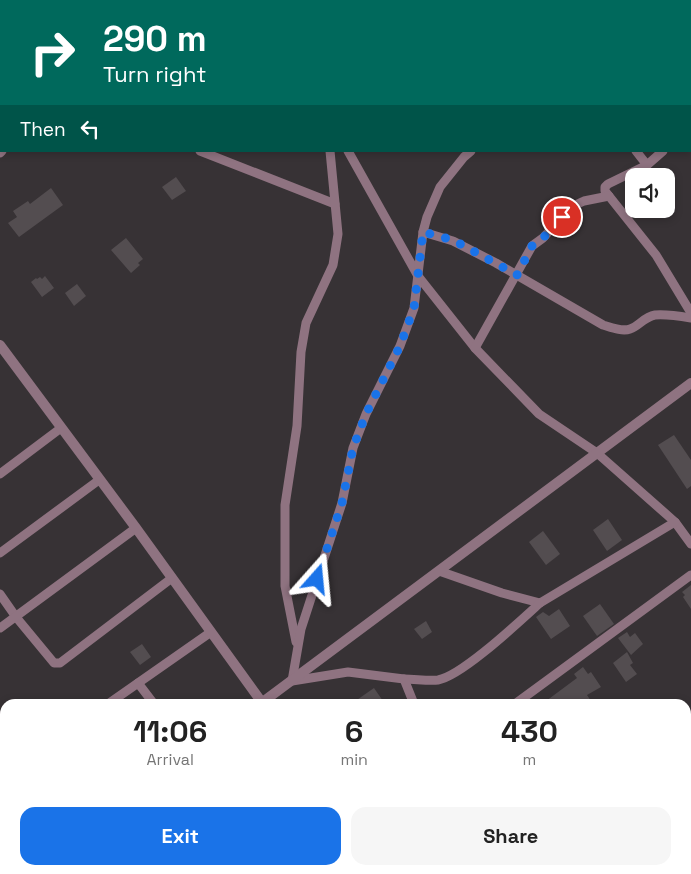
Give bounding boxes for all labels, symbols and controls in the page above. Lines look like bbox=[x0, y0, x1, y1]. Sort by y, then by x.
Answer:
text: 290 m bbox=[103, 17, 207, 61]
icon: right bbox=[20, 20, 85, 85]
text: Turn right bbox=[103, 60, 206, 88]
icon: left bbox=[76, 115, 104, 143]
text: Then bbox=[20, 117, 66, 142]
map controls bbox=[625, 168, 675, 218]
button: sound bbox=[625, 168, 675, 218]
pin bbox=[541, 196, 583, 238]
icon: arrive bbox=[548, 203, 576, 231]
position arrow bbox=[290, 552, 342, 604]
text: 11:06 bbox=[133, 712, 207, 751]
text: 6 bbox=[345, 712, 363, 751]
text: 430 bbox=[501, 712, 558, 751]
text: Arrival bbox=[146, 749, 194, 770]
text: min bbox=[340, 749, 368, 770]
text: m bbox=[523, 749, 536, 770]
button: Exit bbox=[20, 807, 341, 865]
button: Share bbox=[351, 807, 671, 865]

